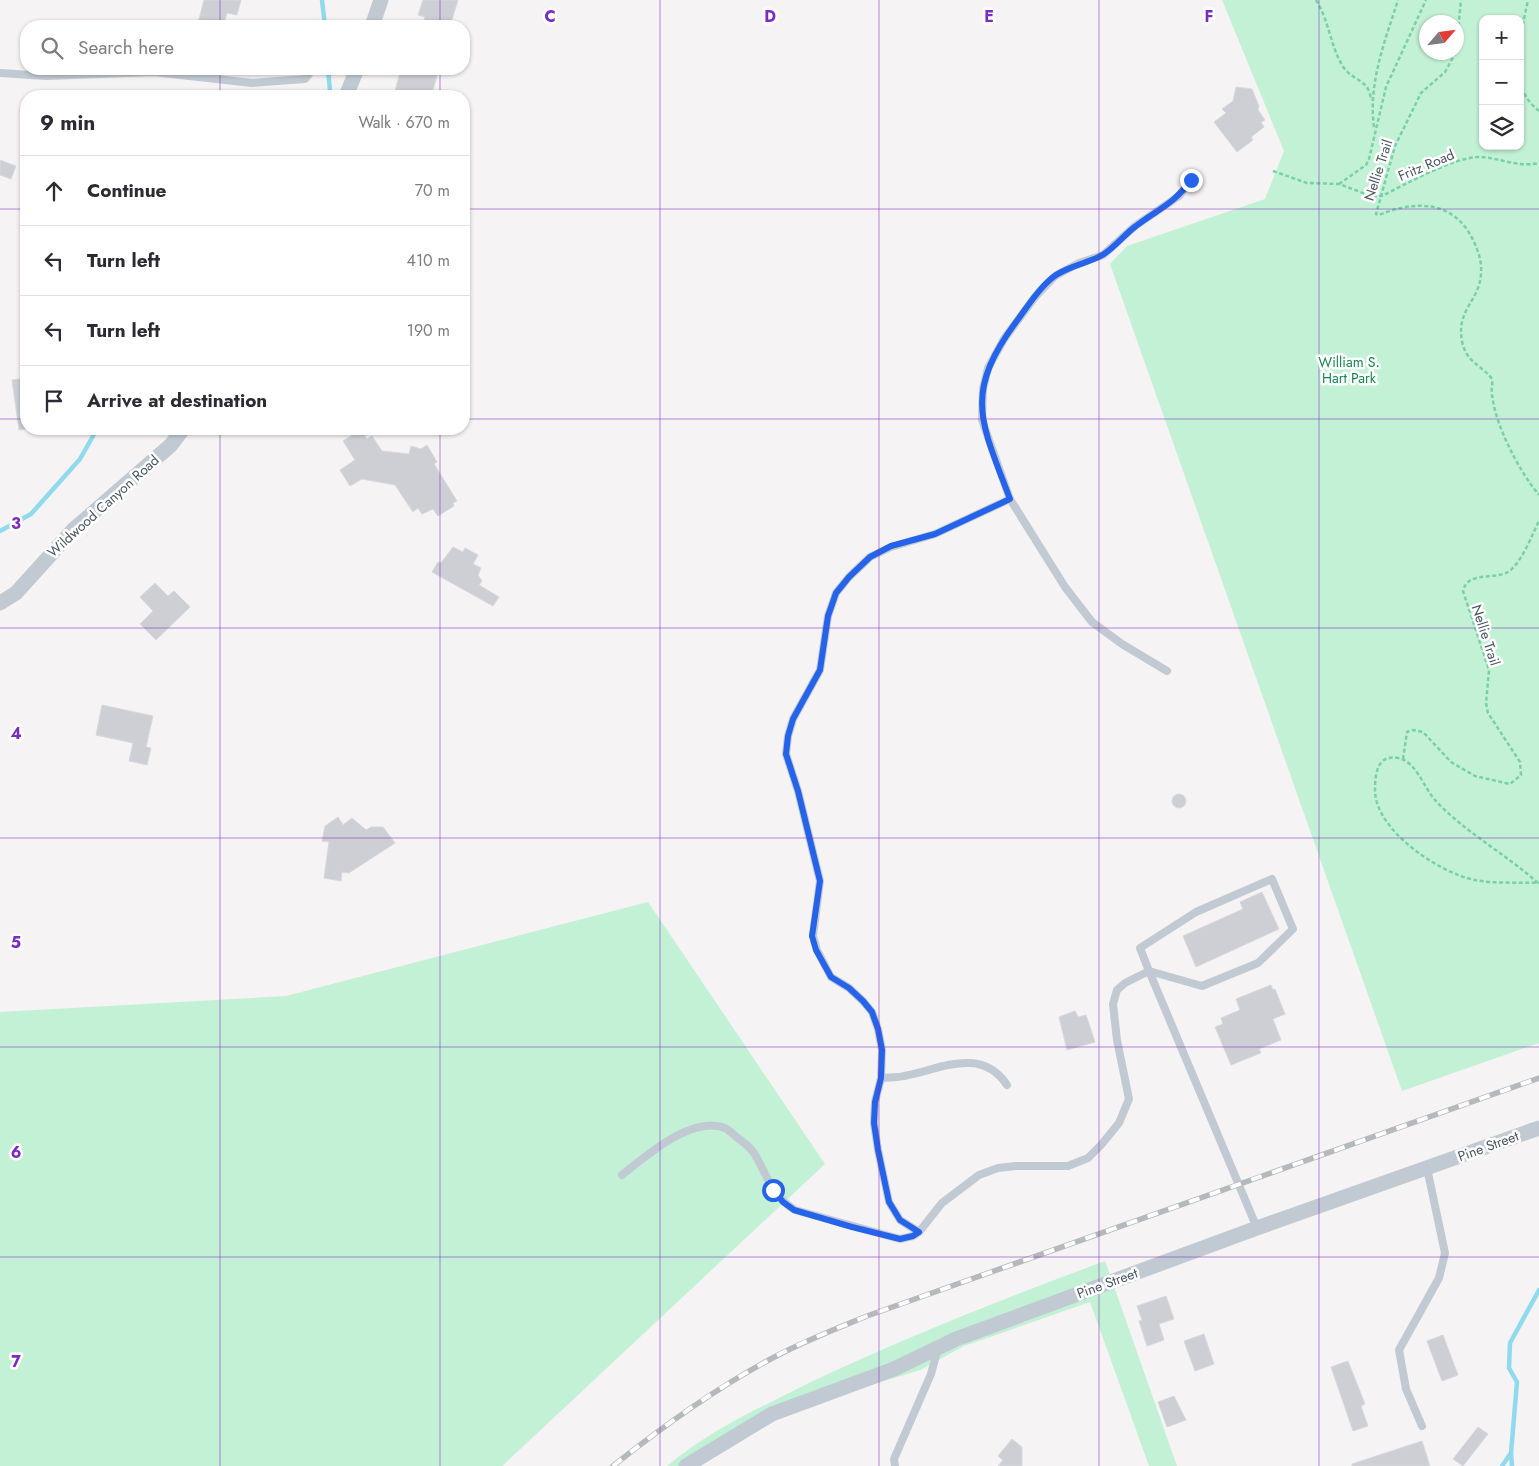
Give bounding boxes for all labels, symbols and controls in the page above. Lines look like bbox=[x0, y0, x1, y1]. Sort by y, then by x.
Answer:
text: C bbox=[544, 5, 556, 28]
text: D bbox=[764, 5, 776, 28]
text: E bbox=[984, 5, 994, 28]
text: F bbox=[1205, 5, 1213, 28]
north arrow bbox=[1419, 15, 1464, 60]
map controls bbox=[1479, 15, 1524, 150]
button: + bbox=[1479, 15, 1524, 60]
search box bbox=[20, 20, 470, 75]
icon: search bbox=[38, 34, 66, 62]
text: Search here bbox=[78, 34, 174, 61]
button: − bbox=[1479, 60, 1524, 105]
button: layers bbox=[1479, 105, 1524, 150]
text: 9 min bbox=[40, 108, 95, 138]
text: Walk · 670 m bbox=[358, 111, 450, 134]
street label: Nellie Trail bbox=[1359, 137, 1397, 203]
street label: Fritz Road bbox=[1395, 144, 1457, 186]
route end bbox=[1180, 169, 1203, 192]
icon: ahead bbox=[40, 177, 68, 205]
text: Continue bbox=[87, 177, 166, 204]
text: 70 m bbox=[415, 179, 450, 202]
icon: left bbox=[40, 247, 68, 275]
text: Turn left bbox=[87, 247, 160, 274]
text: 410 m bbox=[407, 249, 450, 272]
icon: left bbox=[40, 317, 68, 345]
text: Turn left bbox=[87, 317, 160, 344]
text: 190 m bbox=[407, 319, 450, 342]
park label: William S. Hart Park bbox=[1318, 352, 1380, 388]
icon: arrive bbox=[40, 387, 68, 415]
text: Arrive at destination bbox=[87, 387, 267, 414]
street label: Wildwood Canyon Road bbox=[43, 450, 163, 562]
text: 3 bbox=[11, 512, 21, 535]
street label: Nellie Trail bbox=[1467, 602, 1505, 668]
text: 4 bbox=[10, 722, 22, 745]
text: 5 bbox=[11, 931, 21, 954]
street label: Pine Street bbox=[1455, 1126, 1522, 1166]
text: 6 bbox=[11, 1141, 21, 1164]
route start bbox=[762, 1179, 785, 1202]
street label: Pine Street bbox=[1074, 1263, 1141, 1303]
text: 7 bbox=[11, 1350, 21, 1373]

